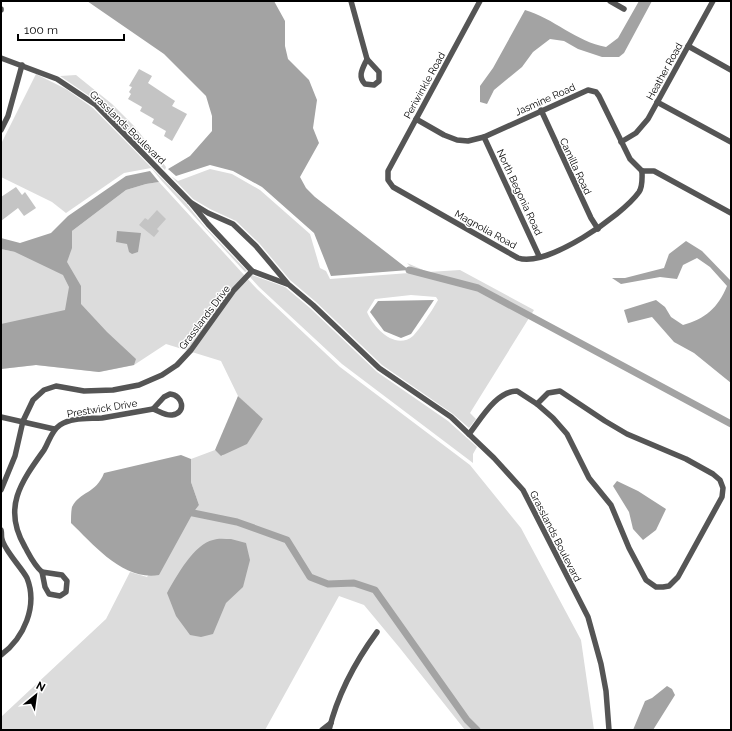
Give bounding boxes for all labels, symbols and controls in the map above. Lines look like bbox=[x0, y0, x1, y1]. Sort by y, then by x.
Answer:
scale bar bbox=[18, 16, 124, 42]
text: 100 m bbox=[24, 23, 58, 37]
street label: Heather Road bbox=[644, 41, 685, 102]
street label: Periwinkle Road bbox=[402, 50, 447, 120]
street label: Jasmine Road bbox=[513, 81, 577, 118]
street label: Grasslands Boulevard bbox=[88, 88, 168, 166]
street label: Camilla Road bbox=[558, 136, 593, 196]
street label: North Begonia Road bbox=[495, 148, 544, 237]
street label: Magnolia Road bbox=[453, 208, 519, 251]
street label: Grasslands Drive bbox=[177, 283, 232, 351]
street label: Prestwick Drive bbox=[66, 397, 138, 419]
street label: Grasslands Boulevard bbox=[528, 489, 583, 584]
north arrow bbox=[16, 675, 56, 715]
text: N bbox=[34, 679, 47, 694]

